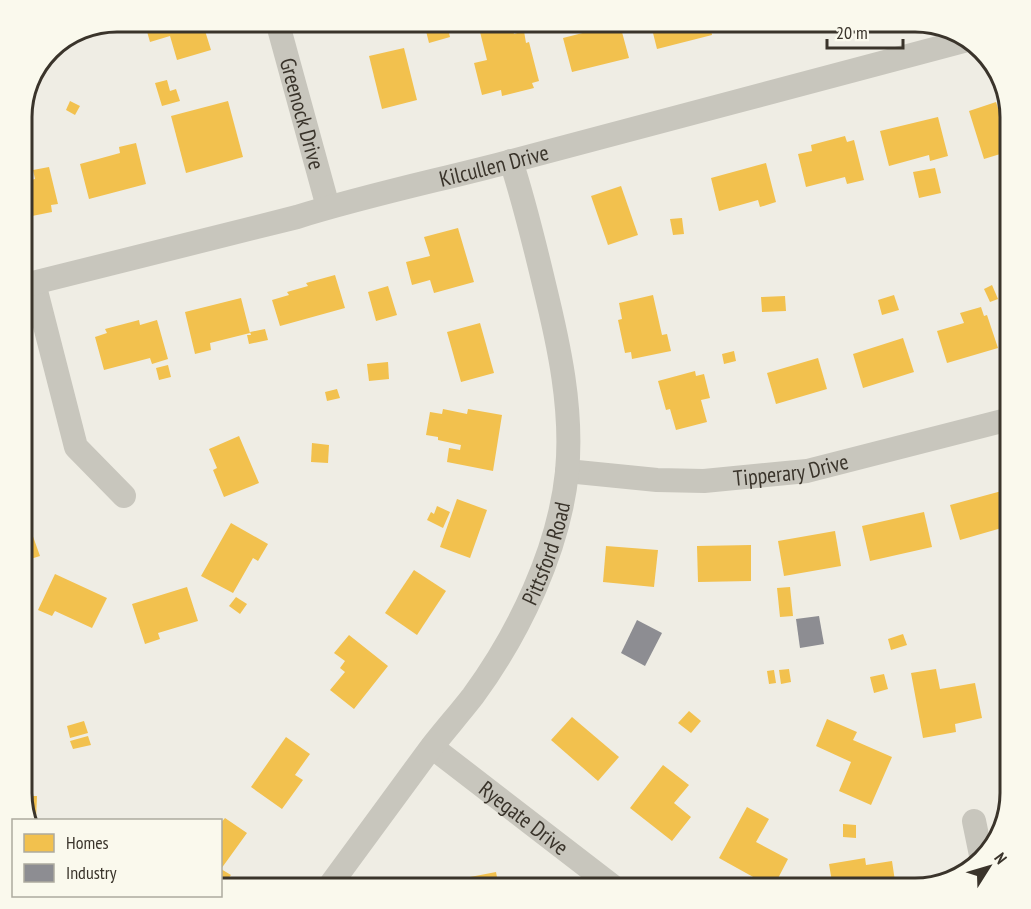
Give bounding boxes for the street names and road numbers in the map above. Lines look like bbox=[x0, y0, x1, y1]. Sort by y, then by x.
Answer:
street label: Greenock Drive bbox=[274, 55, 331, 173]
street label: Kilcullen Drive bbox=[436, 138, 552, 193]
street label: Tipperary Drive bbox=[732, 447, 851, 492]
street label: Pittsford Road bbox=[515, 499, 576, 609]
street label: Ryegate Drive bbox=[474, 775, 574, 861]

